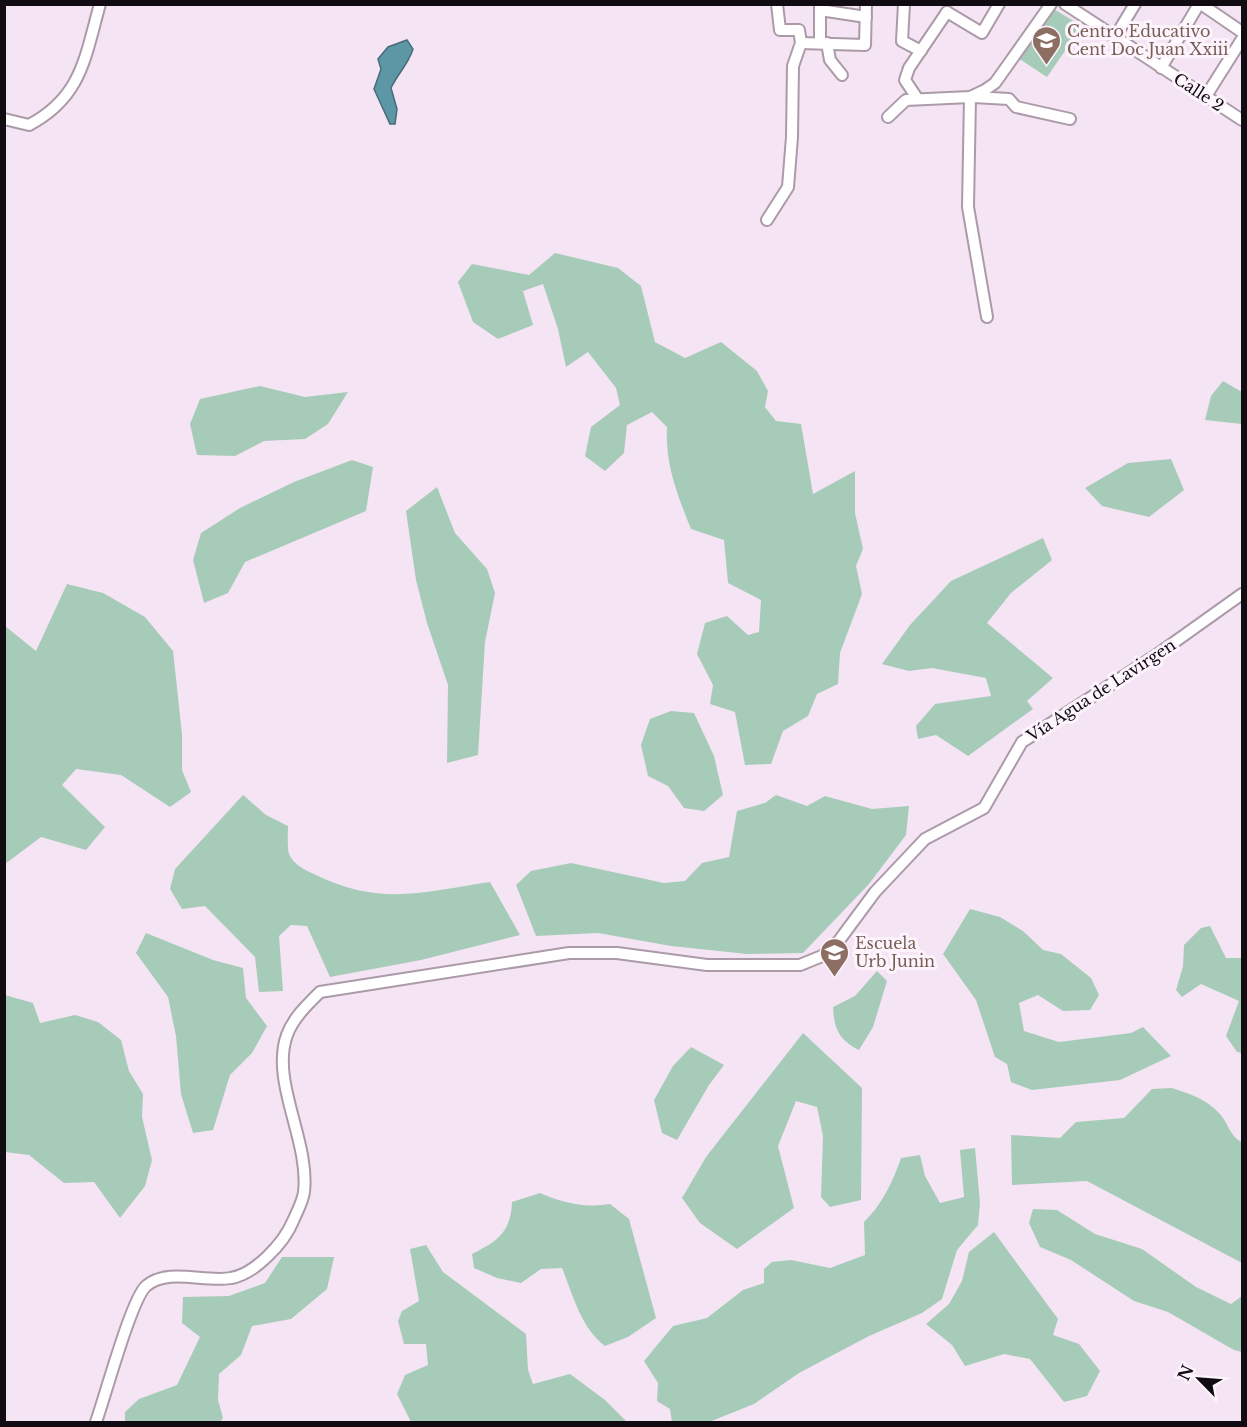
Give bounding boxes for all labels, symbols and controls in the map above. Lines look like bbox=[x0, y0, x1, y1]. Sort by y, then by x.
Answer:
place label: Centro Educativo Cent Doc Juan Xxiii bbox=[1067, 21, 1229, 59]
school or university icon: Centro Educativo Cent Doc Juan Xxiii bbox=[1030, 24, 1062, 66]
street label: Calle 2 bbox=[1170, 68, 1228, 116]
street label: Vía Agua de Lavirgen bbox=[1022, 634, 1179, 746]
place label: Escuela Urb Junin bbox=[855, 933, 935, 971]
school or university icon: Escuela Urb Junin bbox=[818, 936, 850, 978]
north arrow bbox=[1169, 1349, 1229, 1409]
text: N bbox=[1173, 1362, 1198, 1384]

